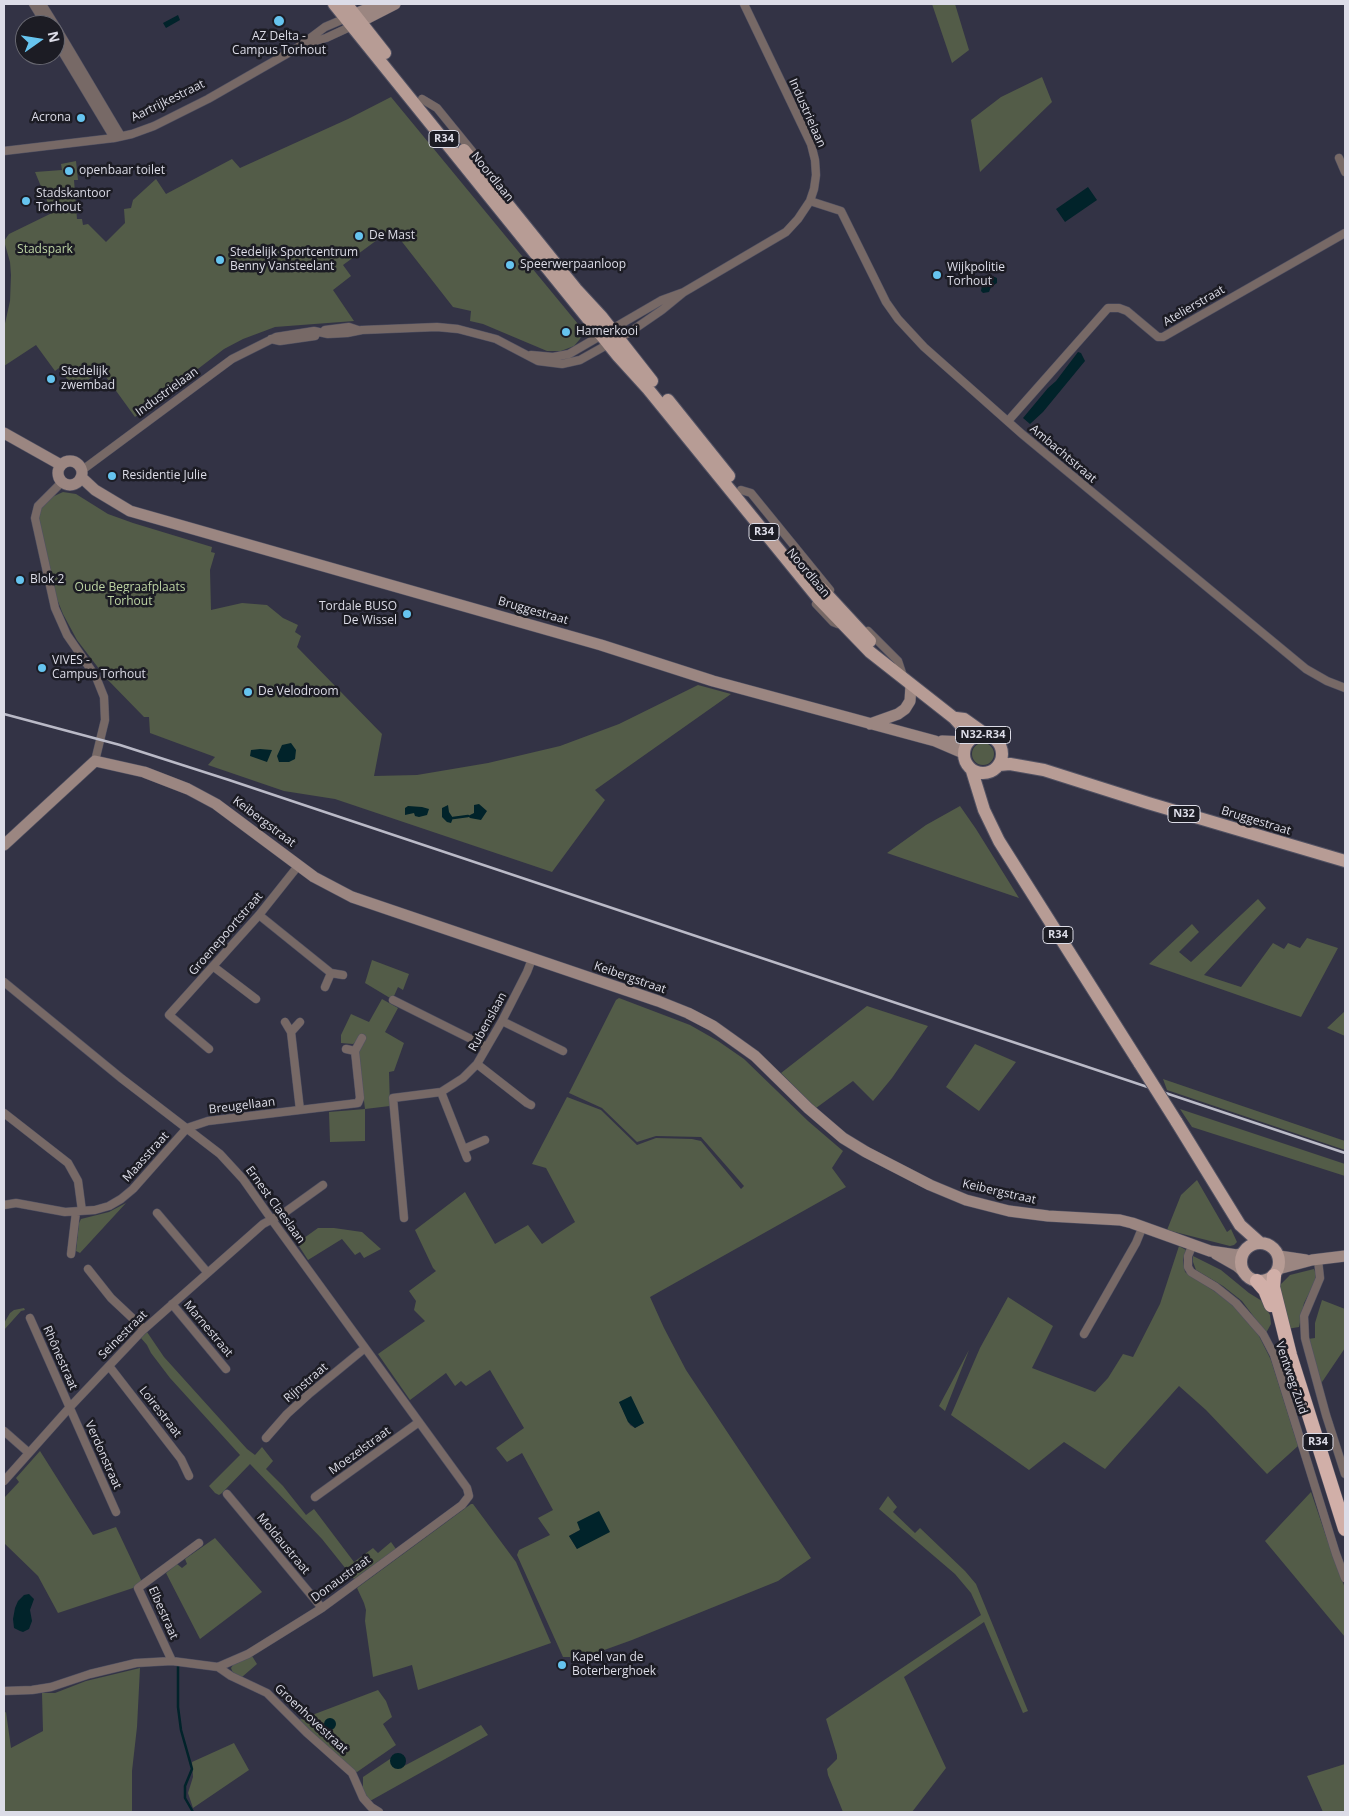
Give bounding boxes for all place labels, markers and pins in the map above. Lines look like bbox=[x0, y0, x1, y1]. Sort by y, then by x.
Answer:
marker: AZ Delta - Campus Torhout bbox=[272, 14, 286, 28]
place label: AZ Delta - Campus Torhout bbox=[232, 30, 326, 58]
place label: Acrona bbox=[32, 111, 71, 125]
marker: Acrona bbox=[75, 112, 87, 124]
place label: openbaar toilet bbox=[79, 164, 165, 178]
marker: openbaar toilet bbox=[63, 165, 75, 177]
place label: Stadskantoor Torhout bbox=[36, 187, 111, 215]
marker: Stadskantoor Torhout bbox=[20, 195, 32, 207]
place label: De Mast bbox=[369, 229, 415, 243]
marker: De Mast bbox=[353, 230, 365, 242]
place label: Stedelijk Sportcentrum Benny Vansteelant bbox=[230, 246, 358, 274]
marker: Stedelijk Sportcentrum Benny Vansteelant bbox=[214, 254, 226, 266]
place label: Speerwerpaanloop bbox=[520, 258, 626, 272]
marker: Speerwerpaanloop bbox=[504, 259, 516, 271]
place label: Wijkpolitie Torhout bbox=[947, 261, 1005, 289]
marker: Wijkpolitie Torhout bbox=[931, 269, 943, 281]
place label: Hamerkooi bbox=[576, 325, 638, 339]
marker: Hamerkooi bbox=[560, 326, 572, 338]
place label: Stedelijk zwembad bbox=[61, 365, 115, 393]
marker: Stedelijk zwembad bbox=[45, 373, 57, 385]
place label: Residentie Julie bbox=[122, 469, 207, 483]
marker: Residentie Julie bbox=[106, 470, 118, 482]
place label: Blok 2 bbox=[30, 573, 64, 587]
marker: Blok 2 bbox=[14, 574, 26, 586]
place label: Tordale BUSO De Wissel bbox=[319, 600, 397, 628]
marker: Tordale BUSO De Wissel bbox=[401, 608, 413, 620]
place label: VIVES - Campus Torhout bbox=[52, 654, 146, 682]
marker: VIVES - Campus Torhout bbox=[36, 662, 48, 674]
place label: De Velodroom bbox=[258, 685, 338, 699]
marker: De Velodroom bbox=[242, 686, 254, 698]
place label: Kapel van de Boterberghoek bbox=[572, 1651, 656, 1679]
marker: Kapel van de Boterberghoek bbox=[556, 1659, 568, 1671]

